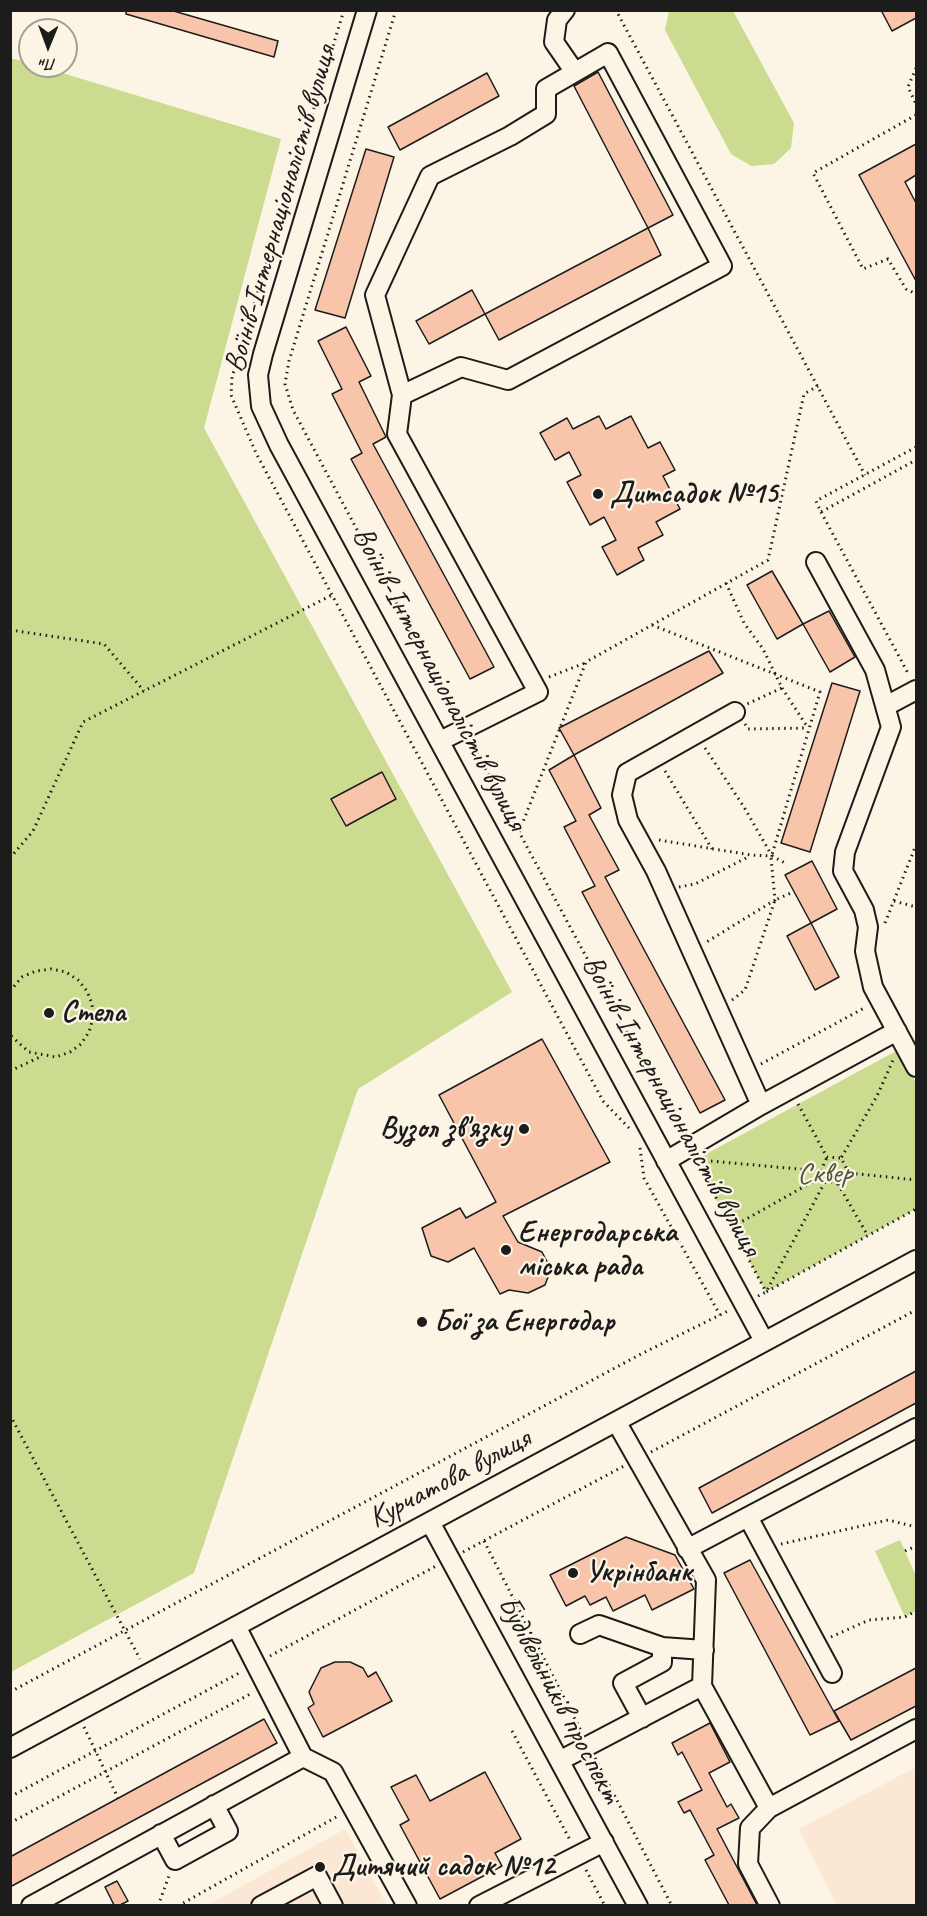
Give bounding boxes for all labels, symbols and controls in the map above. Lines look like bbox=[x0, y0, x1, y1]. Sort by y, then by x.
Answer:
north arrow bbox=[18, 18, 78, 78]
street label: Воїнів-Інтернаціоналістів вулиця bbox=[217, 41, 345, 377]
text: Пн bbox=[39, 54, 56, 74]
place label: Дитсадок №15 bbox=[610, 476, 778, 512]
marker: Дитсадок №15 bbox=[591, 487, 605, 501]
street label: Воїнів-Інтернаціоналістів вулиця bbox=[344, 521, 534, 837]
street label: Воїнів-Інтернаціоналістів вулиця bbox=[573, 949, 769, 1263]
place label: Стела bbox=[61, 995, 126, 1031]
marker: Стела bbox=[42, 1006, 56, 1020]
place label: Вузол зв'язку bbox=[380, 1111, 512, 1147]
marker: Вузол зв'язку bbox=[517, 1122, 531, 1136]
park label: Сквер bbox=[797, 1156, 853, 1192]
place label: Енергодарська міська рада bbox=[518, 1215, 677, 1286]
marker: Енергодарська міська рада bbox=[499, 1243, 513, 1257]
place label: Бої за Енергодар bbox=[434, 1304, 615, 1340]
marker: Бої за Енергодар bbox=[415, 1315, 429, 1329]
street label: Курчатова вулиця bbox=[363, 1421, 537, 1537]
place label: Укрінбанк bbox=[585, 1555, 692, 1591]
marker: Укрінбанк bbox=[566, 1566, 580, 1580]
street label: Будівельників проспект bbox=[489, 1590, 629, 1810]
place label: Дитячий садок №12 bbox=[332, 1849, 554, 1885]
marker: Дитячий садок №12 bbox=[313, 1860, 327, 1874]

